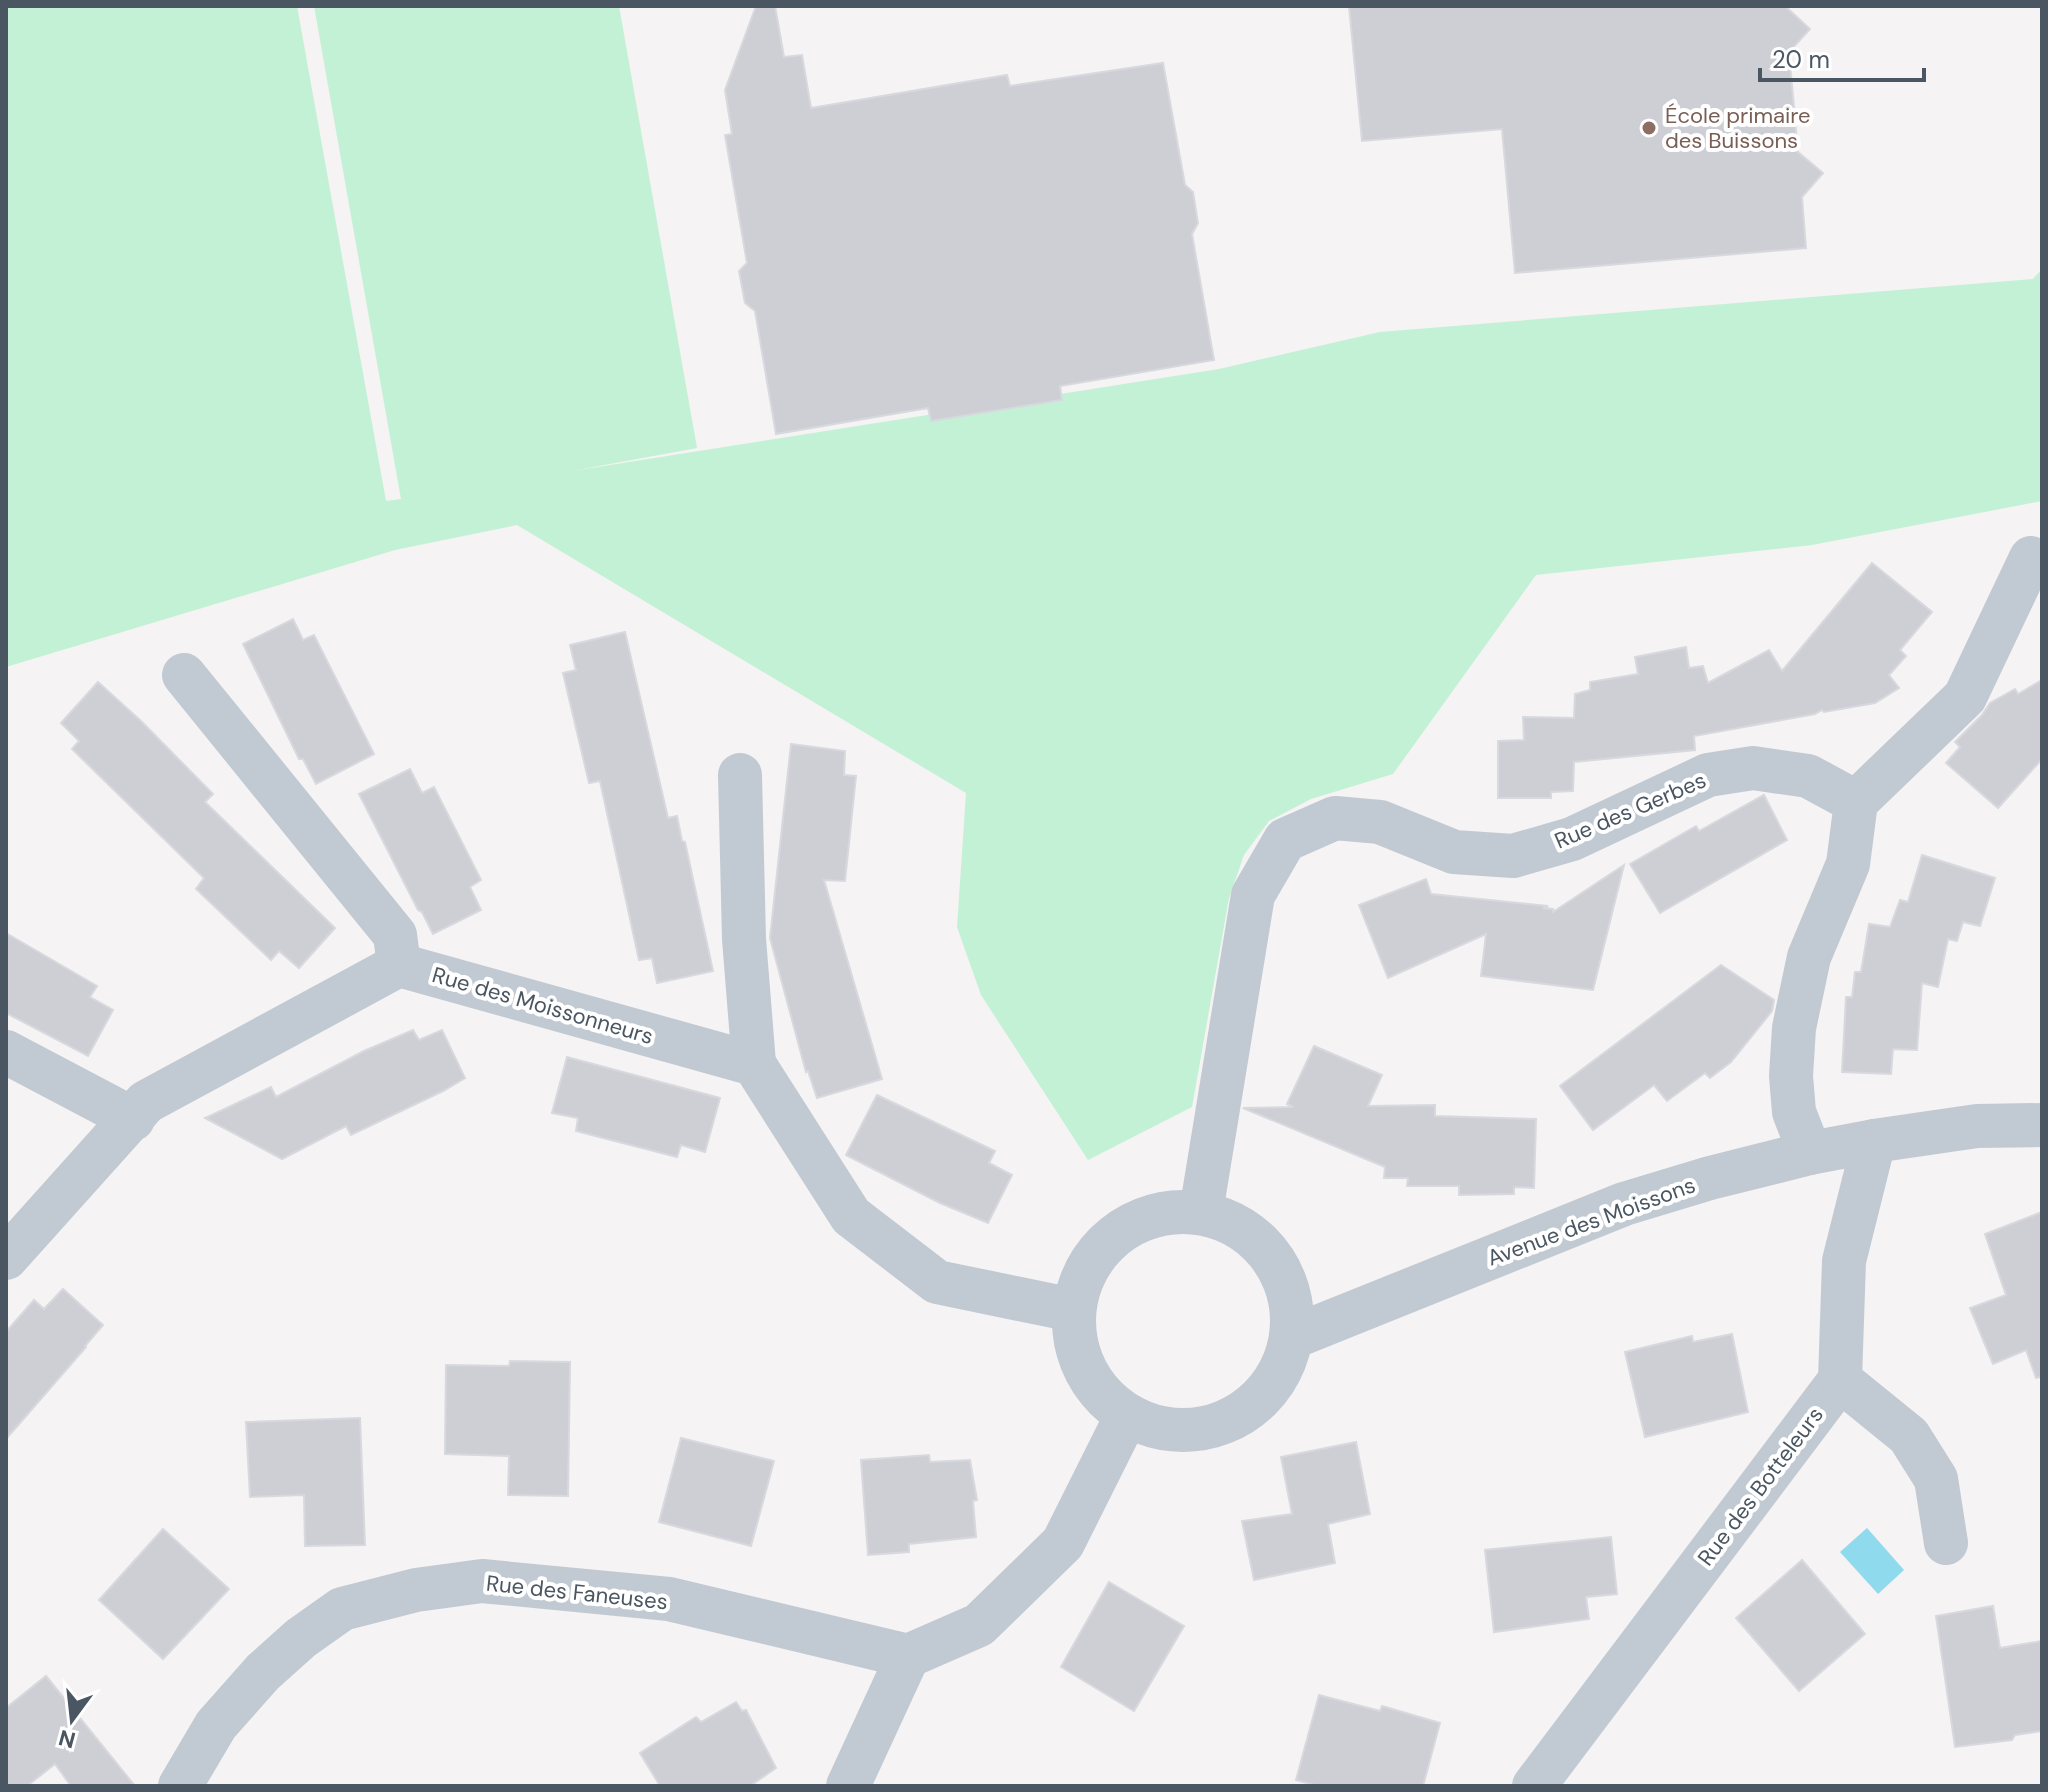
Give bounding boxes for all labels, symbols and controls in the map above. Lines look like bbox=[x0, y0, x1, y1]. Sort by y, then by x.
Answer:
scale bar bbox=[1760, 32, 1924, 82]
text: 20 m bbox=[1772, 44, 1830, 75]
place label: École primaire des Buissons bbox=[1665, 101, 1811, 155]
marker: École primaire des Buissons bbox=[1640, 119, 1658, 137]
street label: Rue des Gerbes bbox=[1550, 765, 1710, 855]
street label: Rue des Moissonneurs bbox=[429, 960, 657, 1051]
street label: Avenue des Moissons bbox=[1483, 1170, 1699, 1273]
street label: Rue des Botteleurs bbox=[1691, 1401, 1830, 1572]
street label: Rue des Faneuses bbox=[485, 1569, 669, 1616]
north arrow bbox=[32, 1680, 112, 1760]
text: N bbox=[55, 1723, 78, 1755]

